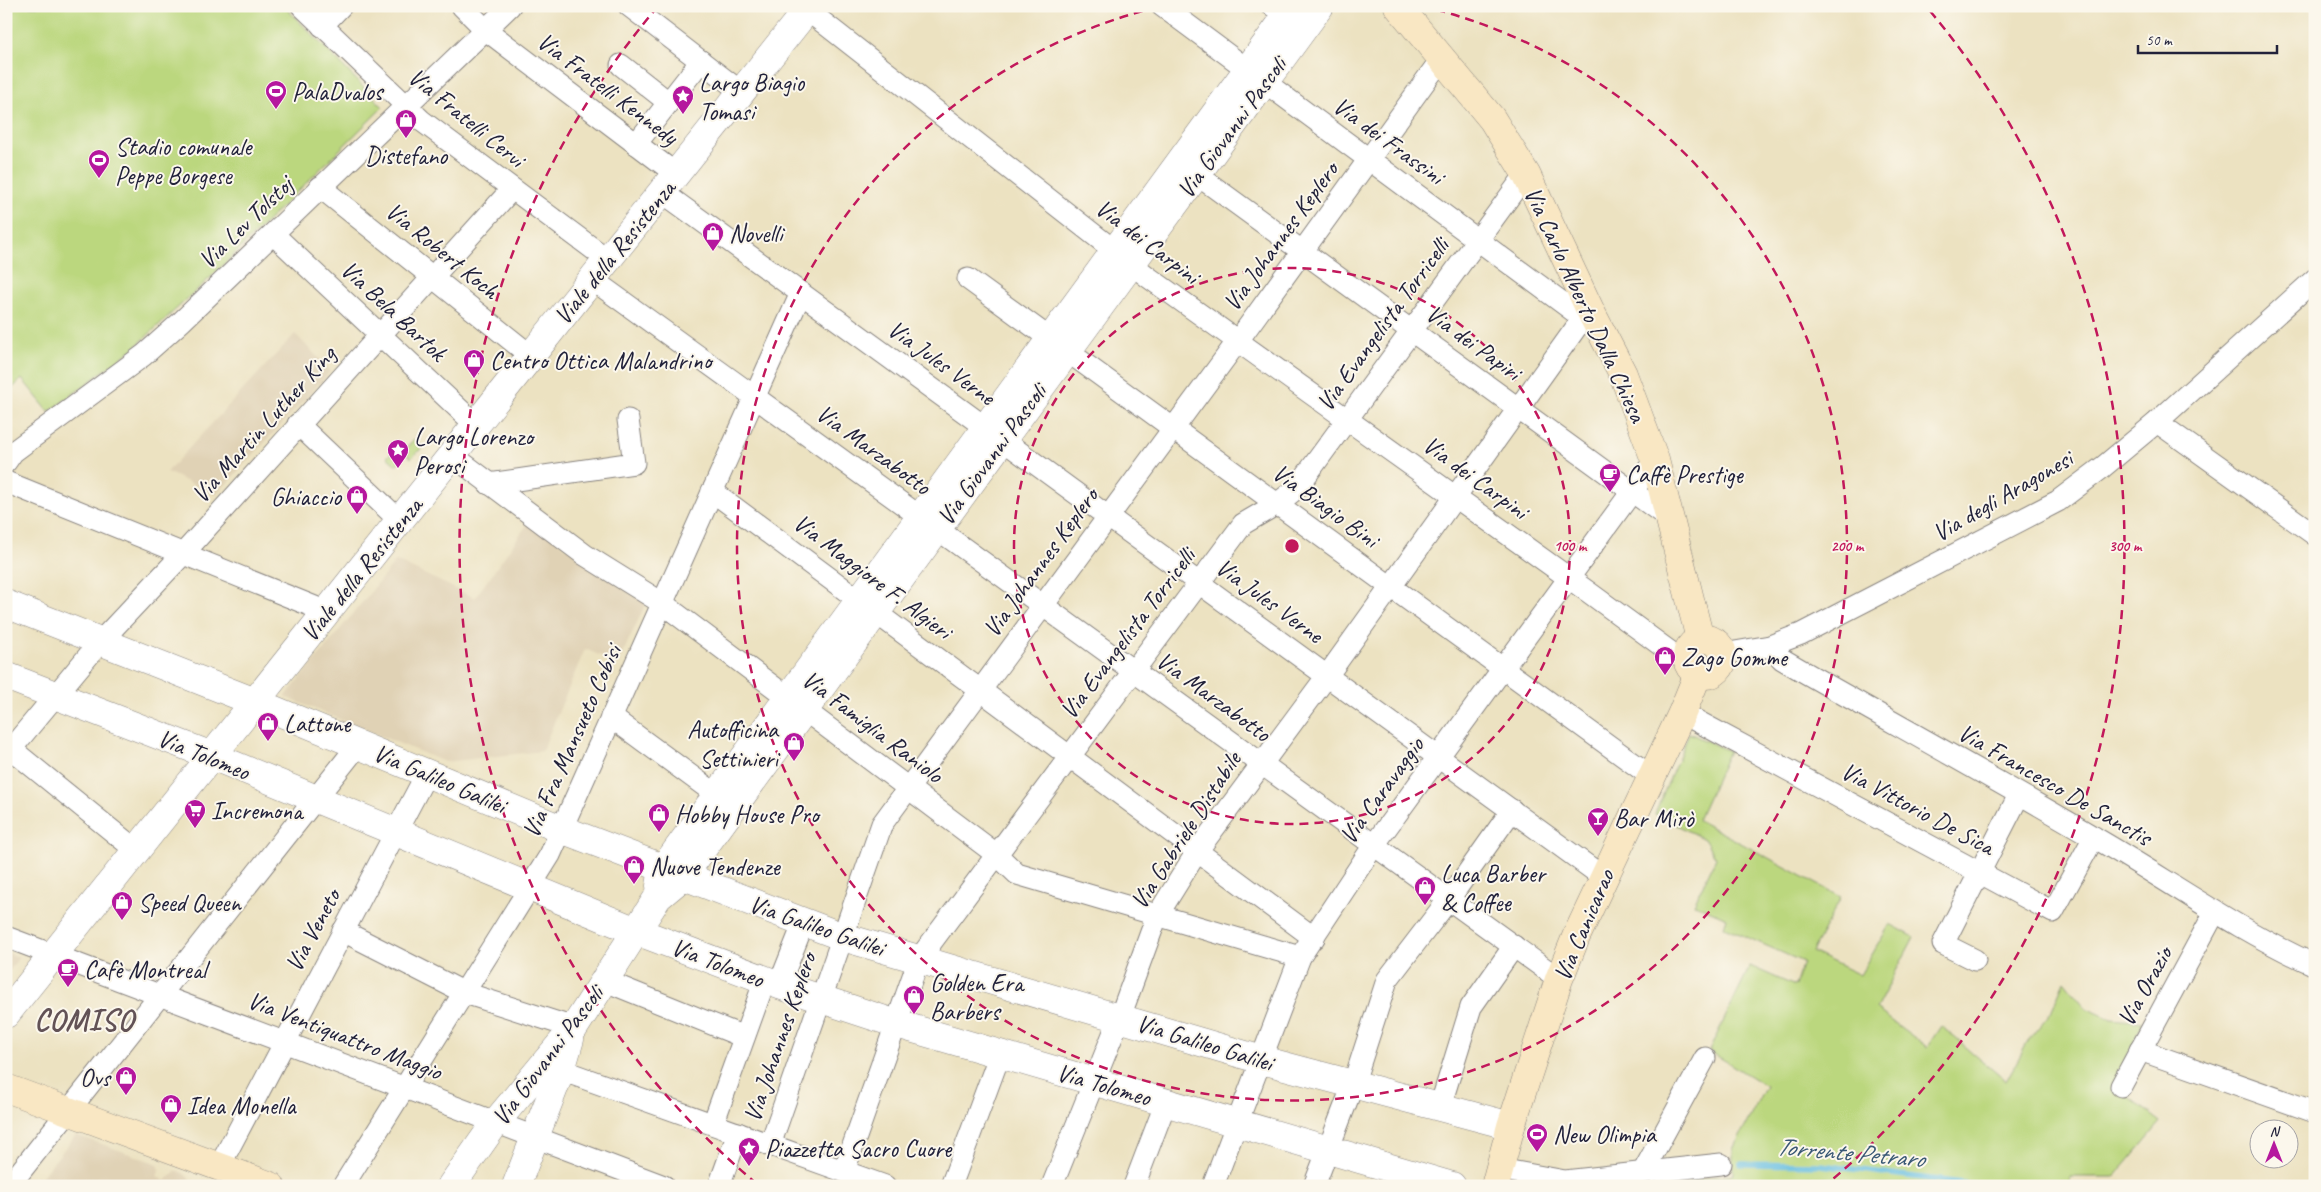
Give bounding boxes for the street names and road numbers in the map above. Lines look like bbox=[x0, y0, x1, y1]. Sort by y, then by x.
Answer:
street label: Via Fratelli Kennedy bbox=[531, 25, 685, 153]
street label: Via Giovanni Pascoli bbox=[1170, 48, 1296, 205]
street label: Via Fratelli Cervi bbox=[401, 61, 534, 177]
street label: Via dei Frassini bbox=[1327, 90, 1453, 194]
street label: Via Johannes Keplero bbox=[1216, 153, 1348, 318]
street label: Via Lev Tolstoj bbox=[192, 167, 303, 276]
street label: Viale della Resistenza bbox=[547, 172, 685, 331]
street label: Via Carlo Alberto Dalla Chiesa bbox=[1517, 182, 1655, 429]
street label: Via dei Carpini bbox=[1089, 192, 1209, 293]
street label: Via Robert Koch bbox=[379, 195, 507, 307]
street label: Via Evangelista Torricelli bbox=[1309, 229, 1458, 417]
street label: Via Bela Bartok bbox=[334, 254, 454, 369]
street label: Via dei Papiri bbox=[1420, 298, 1530, 390]
street label: Via Jules Verne bbox=[881, 313, 1003, 414]
street label: Via Martin Luther King bbox=[185, 338, 344, 510]
street label: Via Giovanni Pascoli bbox=[930, 375, 1056, 532]
street label: Via Marzabotto bbox=[810, 397, 938, 503]
street label: Via dei Carpini bbox=[1416, 429, 1537, 529]
street label: Via degli Aragonesi bbox=[1927, 441, 2081, 549]
street label: Via Biagio Bini bbox=[1266, 457, 1388, 557]
street label: Via Johannes Keplero bbox=[976, 479, 1108, 644]
street label: Viale della Resistenza bbox=[294, 489, 432, 648]
street label: Via Maggiore F. Algieri bbox=[787, 507, 961, 649]
street label: Via Evangelista Torricelli bbox=[1053, 539, 1205, 726]
street label: Via Jules Verne bbox=[1209, 551, 1331, 652]
street label: Via Fra Mansueto Cobisi bbox=[515, 637, 630, 843]
street label: Via Marzabotto bbox=[1150, 644, 1278, 750]
street label: Via Famiglia Raniolo bbox=[795, 663, 950, 791]
street label: Via Francesco De Sanctis bbox=[1952, 717, 2159, 854]
street label: Via Tolomeo bbox=[153, 722, 255, 788]
street label: Via Caravaggio bbox=[1332, 730, 1432, 850]
street label: Via Galileo Galilei bbox=[369, 737, 514, 822]
street label: Via Gabriele Distabile bbox=[1123, 744, 1250, 915]
street label: Via Vittorio De Sica bbox=[1836, 755, 2002, 864]
street label: Via Canicarao bbox=[1546, 864, 1622, 986]
street label: Via Veneto bbox=[278, 881, 349, 977]
street label: Via Galileo Galilei bbox=[745, 888, 892, 965]
street label: Via Tolomeo bbox=[667, 931, 769, 996]
street label: Via Orazio bbox=[2110, 938, 2181, 1032]
street label: Via Johannes Keplero bbox=[736, 945, 825, 1126]
street label: Via Giovanni Pascoli bbox=[485, 977, 613, 1132]
street label: Via Ventiquattro Maggio bbox=[243, 984, 447, 1088]
street label: Via Galileo Galilei bbox=[1133, 1007, 1280, 1080]
street label: Via Tolomeo bbox=[1053, 1056, 1156, 1114]

